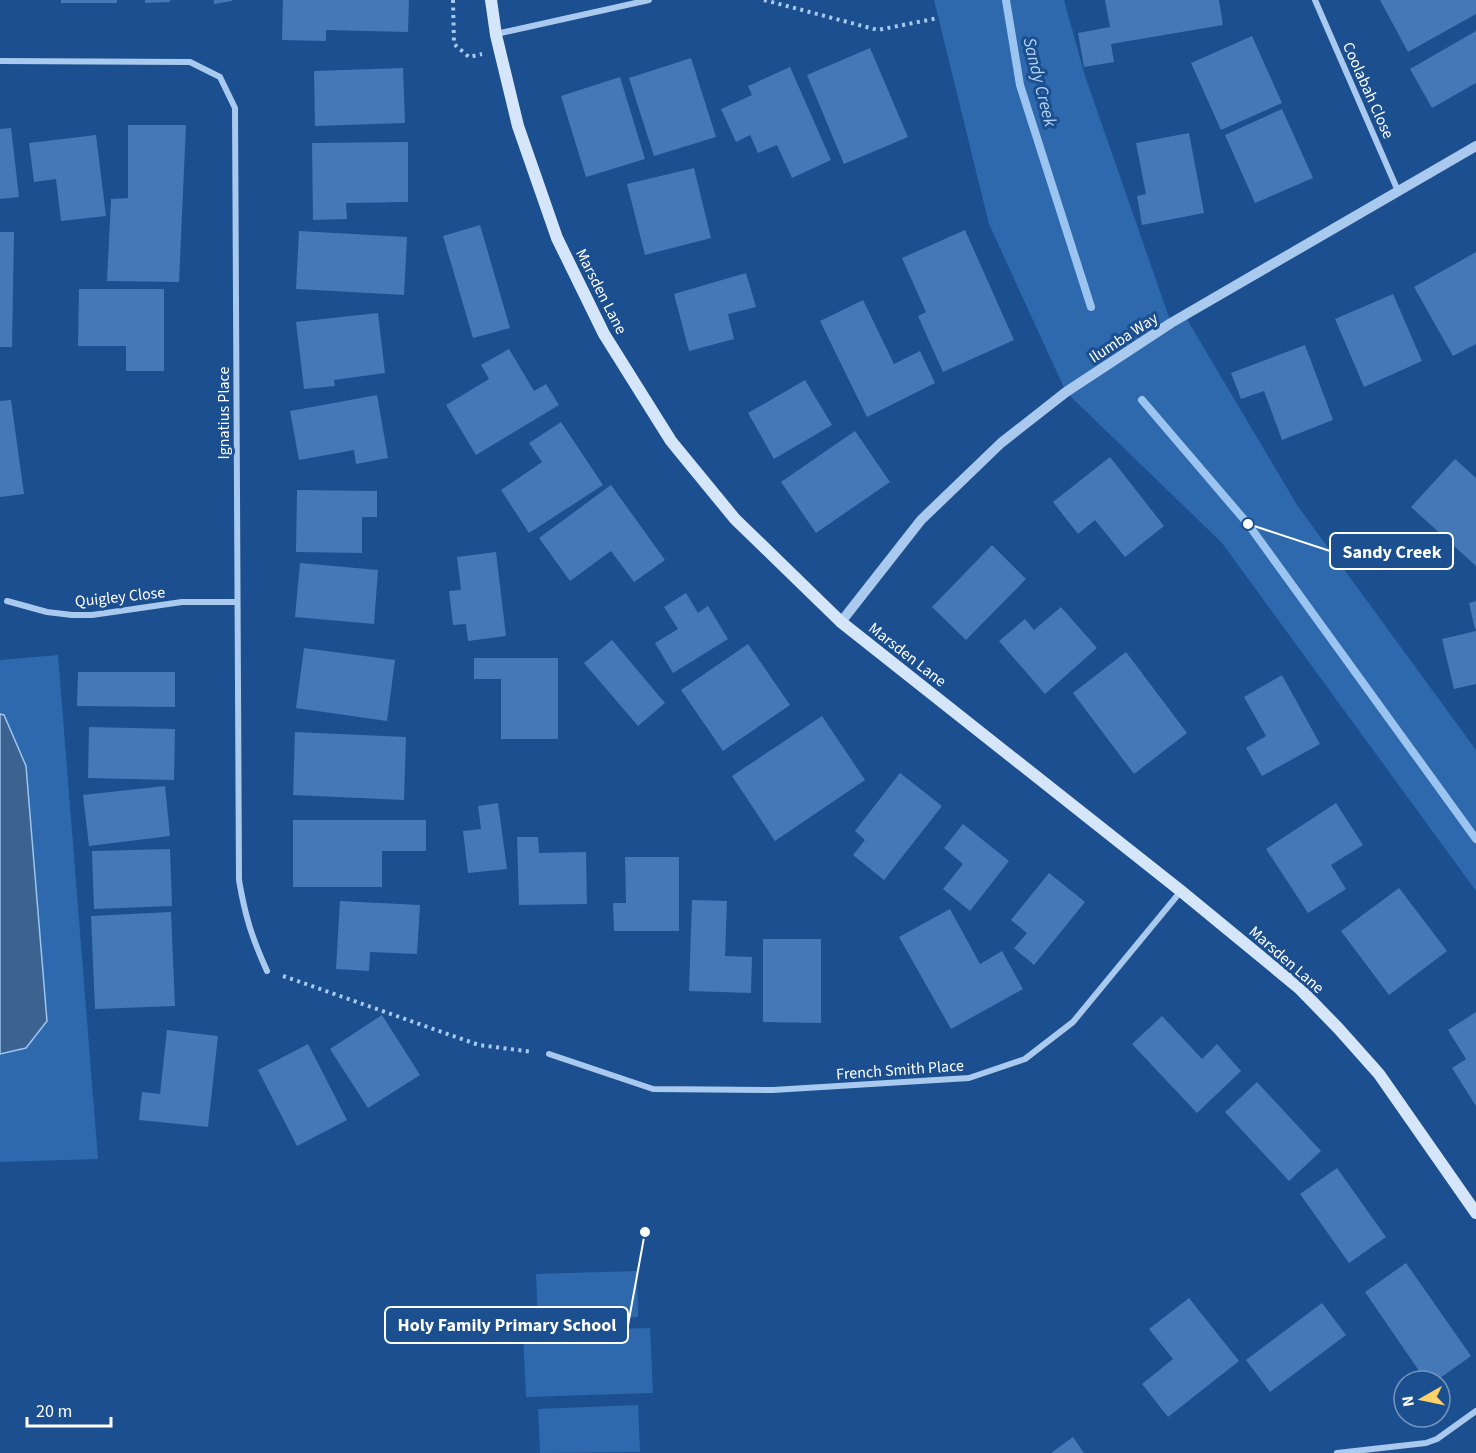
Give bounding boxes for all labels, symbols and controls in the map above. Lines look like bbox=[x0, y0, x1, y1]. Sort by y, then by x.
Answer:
water label: Sandy Creek bbox=[1016, 35, 1063, 130]
street label: Coolabah Close bbox=[1337, 39, 1399, 142]
street label: Marsden Lane bbox=[570, 245, 632, 338]
street label: Ilumba Way bbox=[1085, 307, 1163, 368]
street label: Ignatius Place bbox=[213, 366, 235, 459]
callout: Sandy Creek bbox=[1330, 533, 1453, 569]
text: Sandy Creek bbox=[1342, 540, 1442, 565]
street label: Quigley Close bbox=[74, 581, 166, 613]
street label: Marsden Lane bbox=[864, 617, 951, 692]
street label: Marsden Lane bbox=[1244, 921, 1329, 999]
street label: French Smith Place bbox=[835, 1055, 965, 1085]
callout: Holy Family Primary School bbox=[385, 1307, 628, 1343]
text: Holy Family Primary School bbox=[398, 1313, 616, 1338]
north arrow bbox=[1392, 1369, 1452, 1429]
scale bar bbox=[27, 1390, 111, 1428]
text: N bbox=[1396, 1394, 1420, 1408]
text: 20 m bbox=[36, 1399, 72, 1424]

